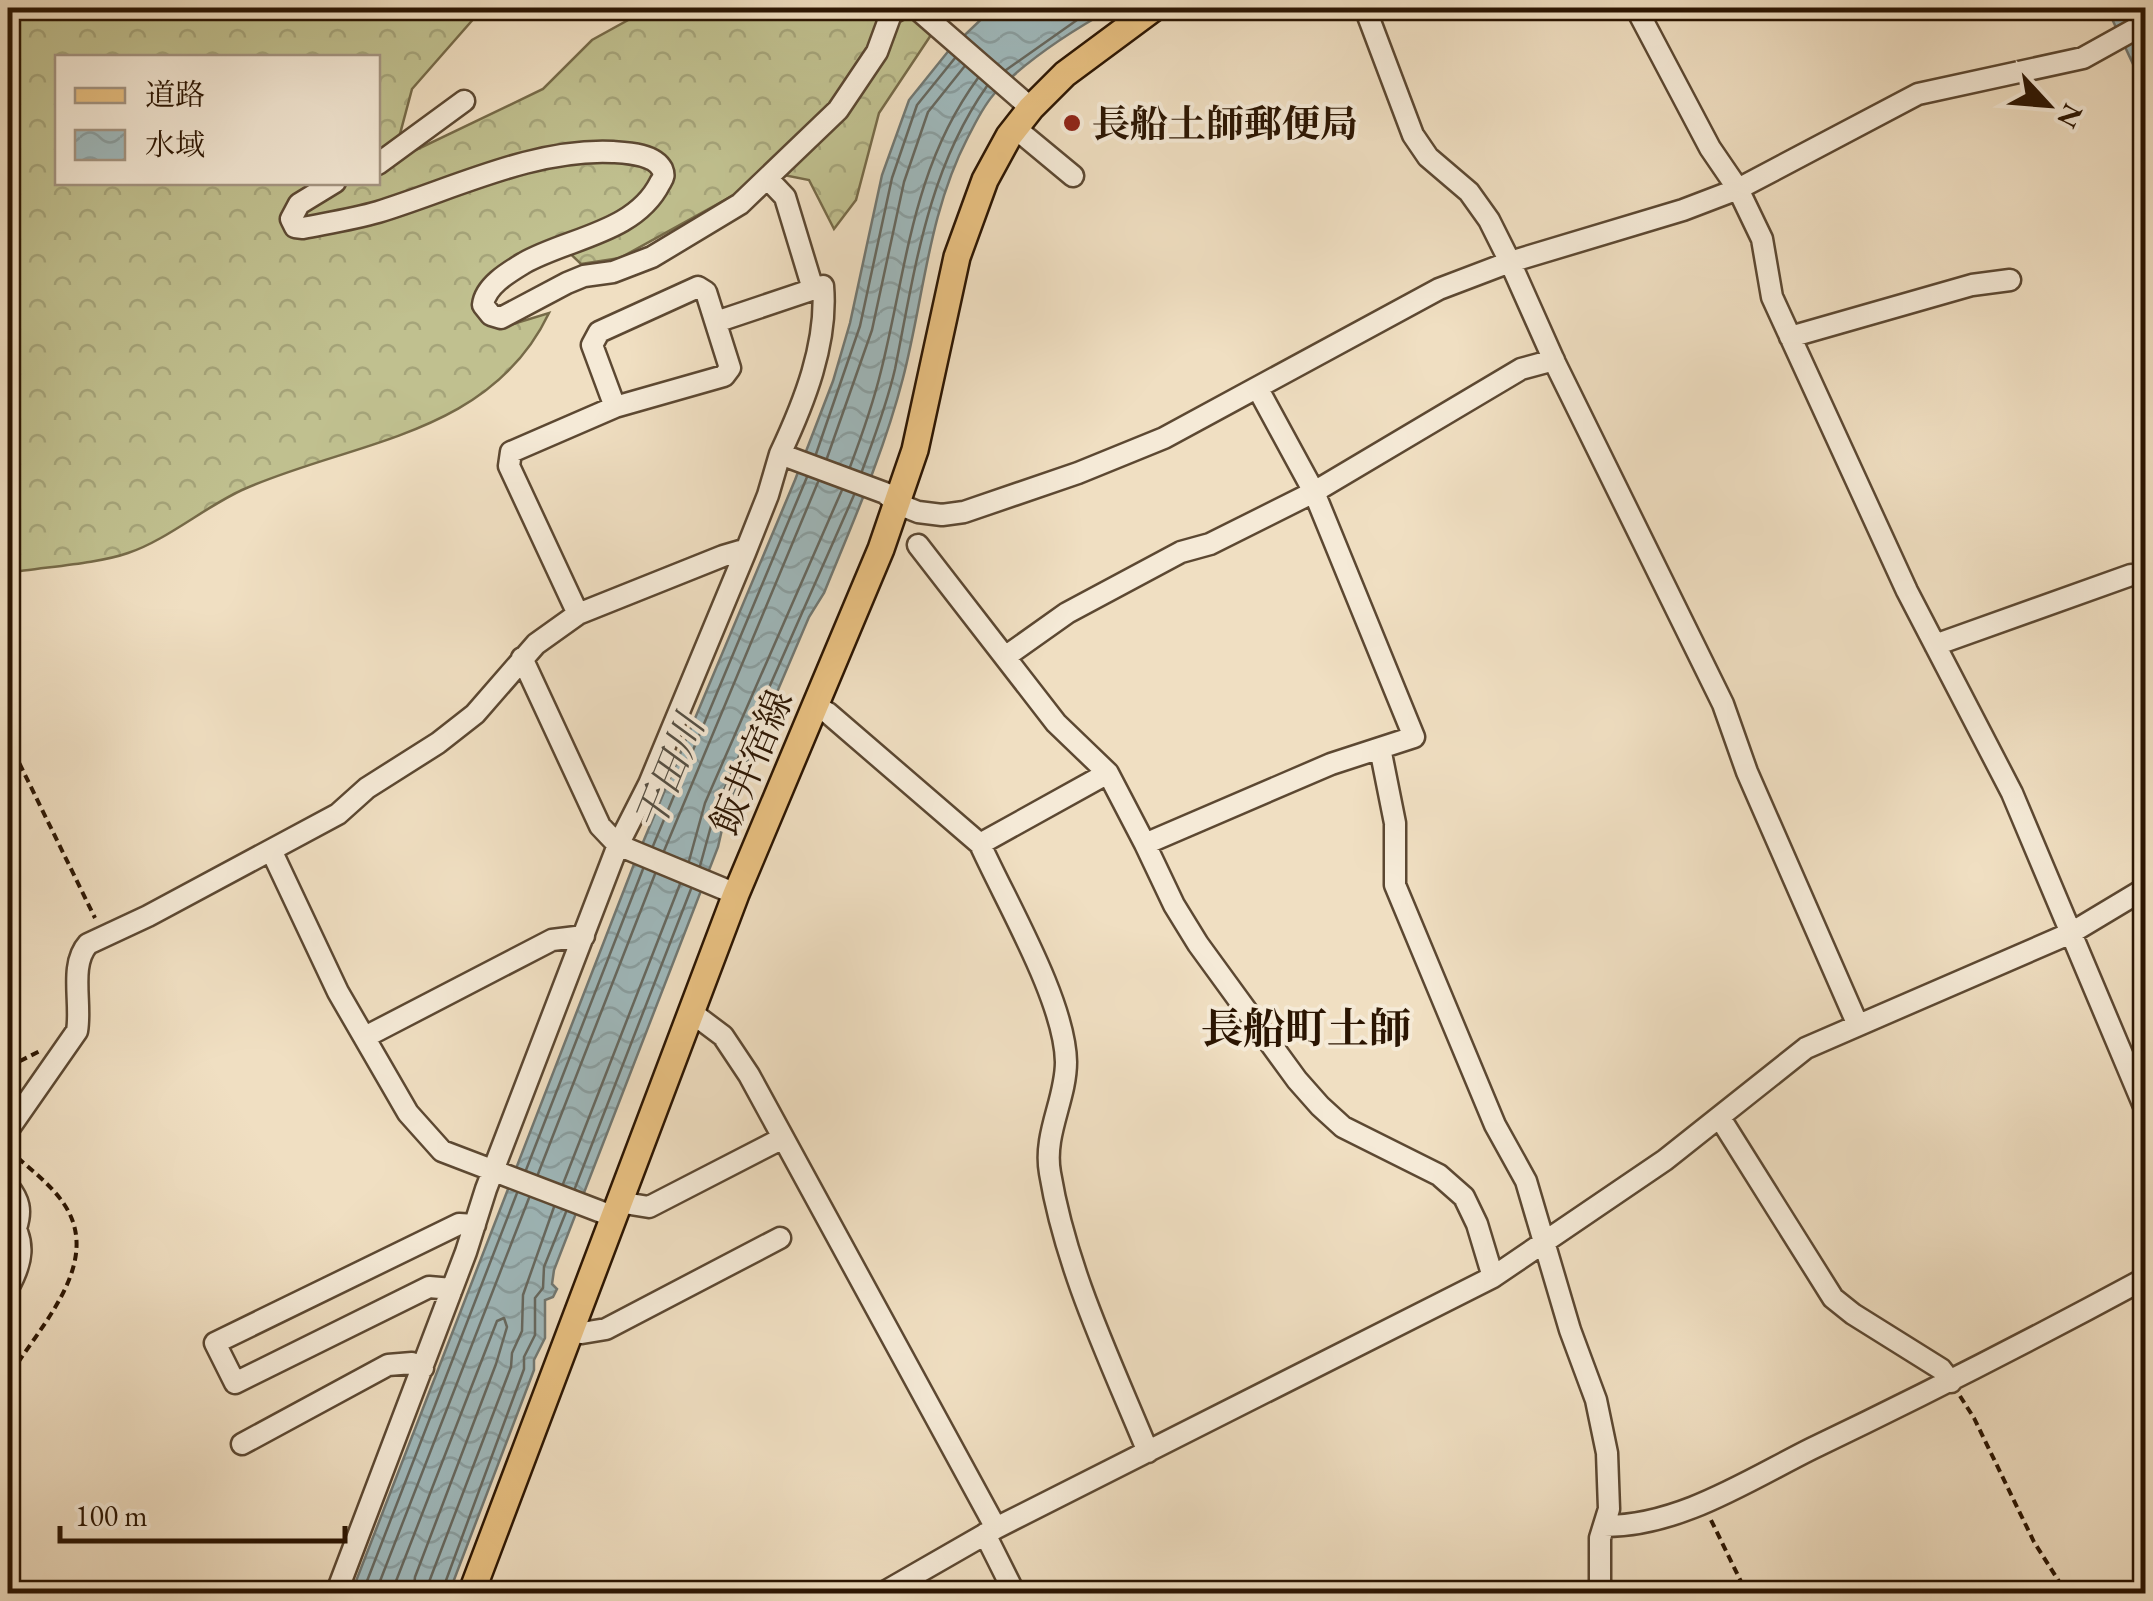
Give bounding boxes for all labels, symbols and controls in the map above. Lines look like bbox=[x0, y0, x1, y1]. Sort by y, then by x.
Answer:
legend bbox=[55, 55, 380, 185]
north arrow bbox=[1998, 55, 2098, 155]
text: 道路 bbox=[145, 75, 205, 114]
text: N bbox=[2049, 98, 2092, 134]
place label: 長船土師郵便局 bbox=[1092, 99, 1358, 148]
marker: 長船土師郵便局 bbox=[1061, 112, 1083, 134]
text: 水域 bbox=[145, 125, 205, 164]
street label: 飯井宿線 bbox=[699, 682, 803, 842]
water label: 干田川 bbox=[622, 704, 717, 838]
district label: 長船町土師 bbox=[1201, 1001, 1411, 1056]
scale bar bbox=[60, 1481, 345, 1543]
text: 100 m bbox=[75, 1496, 148, 1535]

